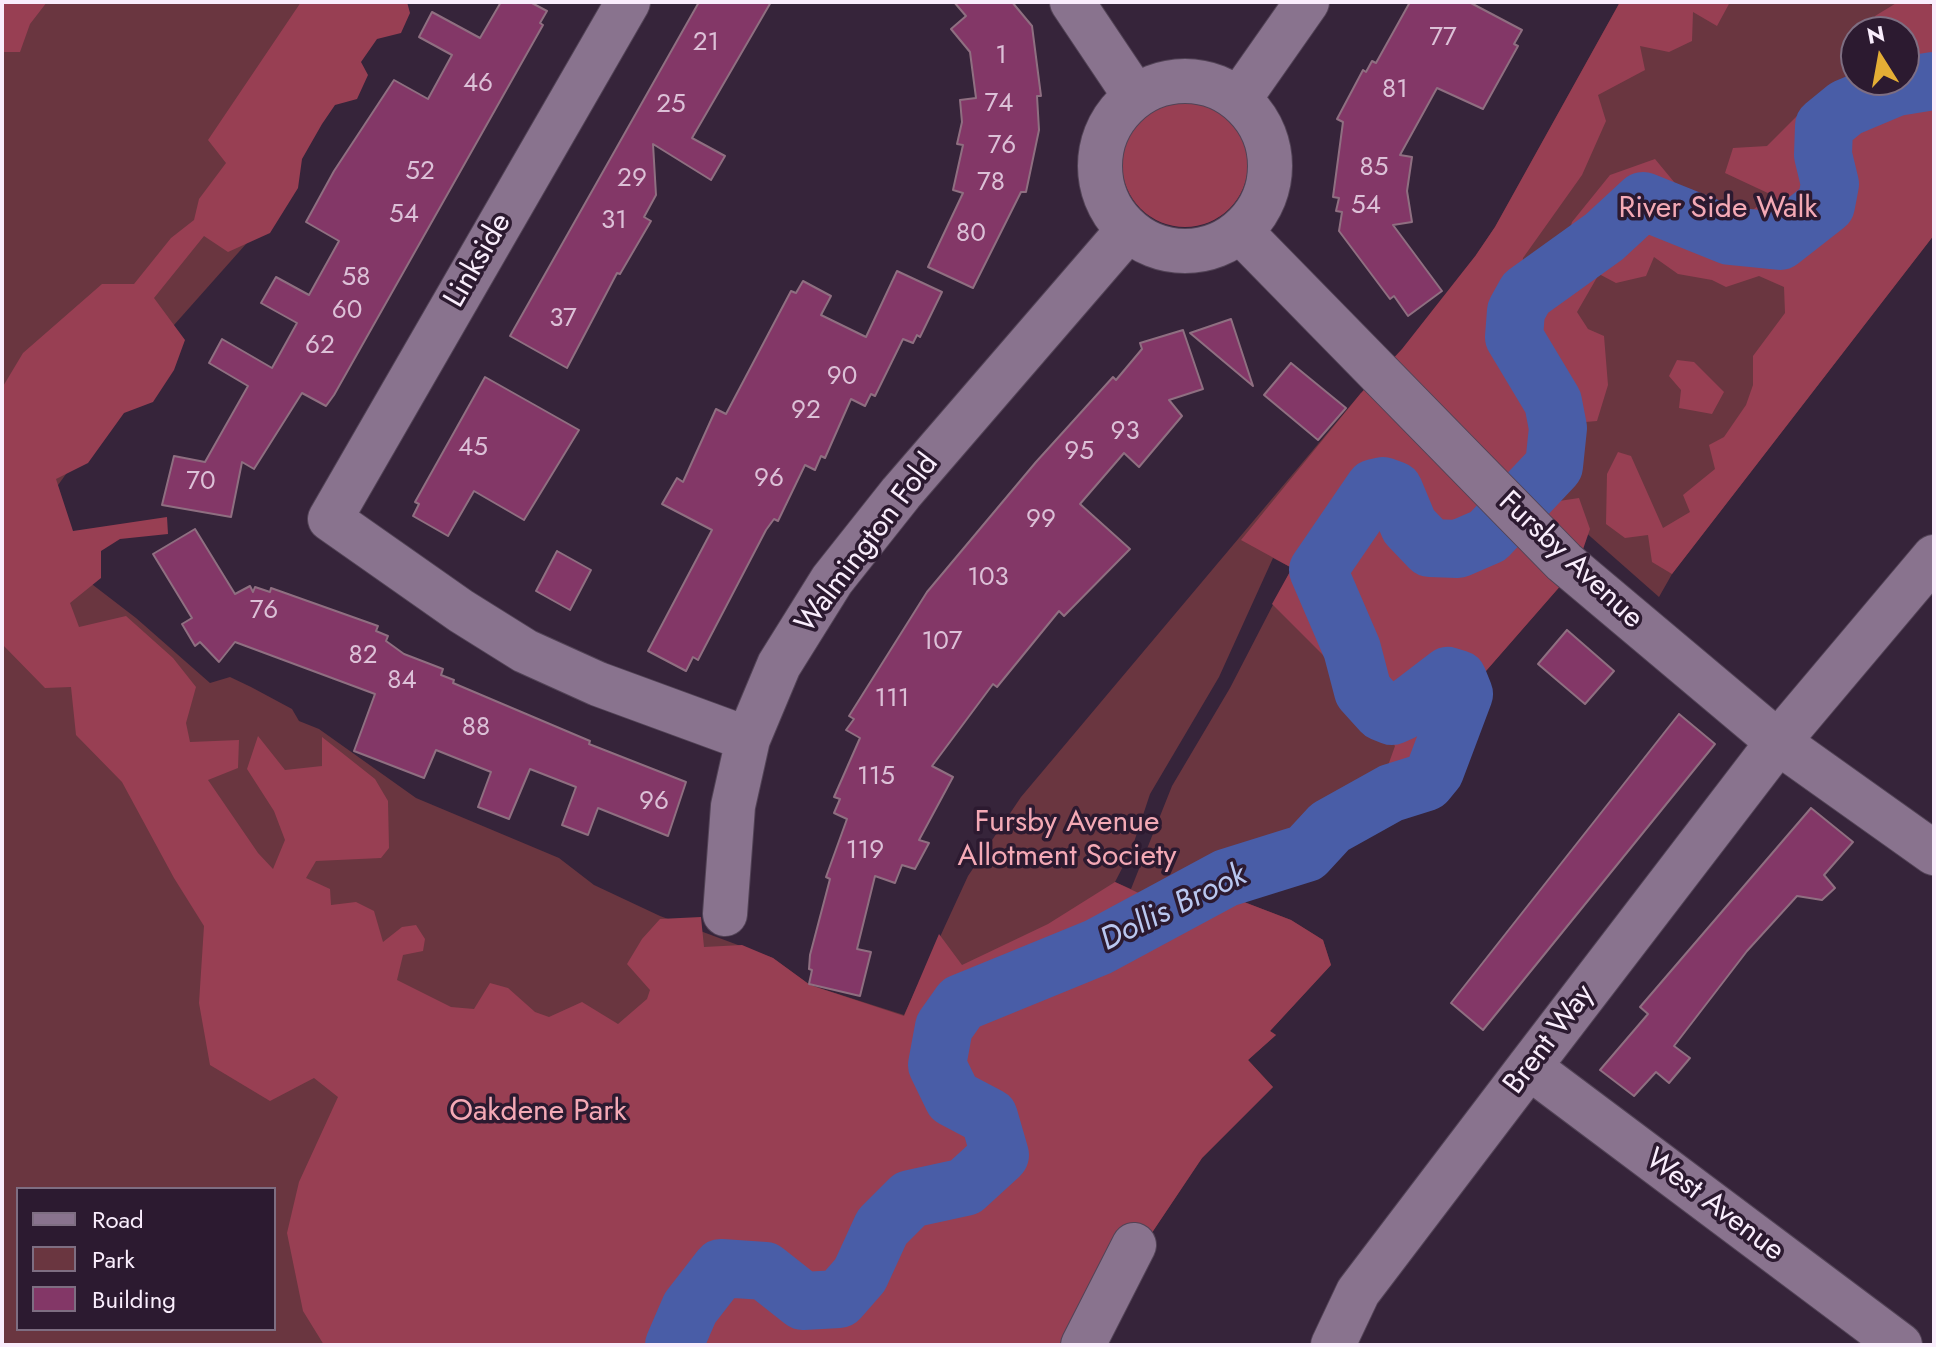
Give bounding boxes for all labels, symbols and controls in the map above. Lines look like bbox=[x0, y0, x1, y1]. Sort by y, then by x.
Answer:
north arrow bbox=[1840, 16, 1920, 96]
text: N bbox=[1864, 17, 1887, 52]
house number: 77 bbox=[1429, 23, 1457, 55]
house number: 21 bbox=[693, 28, 719, 60]
house number: 1 bbox=[995, 41, 1007, 73]
house number: 46 bbox=[463, 69, 493, 101]
house number: 81 bbox=[1382, 75, 1408, 107]
house number: 74 bbox=[985, 89, 1013, 121]
house number: 25 bbox=[656, 90, 686, 122]
house number: 76 bbox=[988, 131, 1016, 163]
house number: 85 bbox=[1360, 153, 1388, 185]
house number: 52 bbox=[405, 157, 435, 189]
house number: 29 bbox=[617, 164, 647, 196]
house number: 78 bbox=[977, 168, 1005, 200]
house number: 54 bbox=[1351, 191, 1381, 223]
park label: River Side Walk bbox=[1618, 192, 1818, 228]
house number: 54 bbox=[389, 200, 419, 232]
house number: 31 bbox=[601, 206, 627, 238]
street label: Linkside bbox=[438, 208, 520, 314]
house number: 80 bbox=[956, 219, 986, 251]
house number: 58 bbox=[342, 263, 370, 295]
house number: 60 bbox=[332, 296, 362, 328]
house number: 37 bbox=[549, 304, 577, 336]
house number: 62 bbox=[305, 331, 335, 363]
house number: 90 bbox=[827, 362, 857, 394]
house number: 92 bbox=[791, 396, 821, 428]
house number: 93 bbox=[1110, 417, 1140, 449]
house number: 45 bbox=[458, 433, 488, 465]
house number: 95 bbox=[1064, 437, 1094, 469]
street label: Walmington Fold bbox=[789, 447, 947, 641]
house number: 96 bbox=[754, 464, 784, 496]
house number: 70 bbox=[186, 467, 216, 499]
street label: Fursby Avenue bbox=[1490, 485, 1650, 637]
house number: 99 bbox=[1026, 505, 1056, 537]
house number: 103 bbox=[967, 563, 1009, 595]
house number: 76 bbox=[250, 596, 278, 628]
house number: 107 bbox=[922, 627, 962, 659]
house number: 82 bbox=[349, 641, 377, 673]
house number: 84 bbox=[387, 666, 417, 698]
house number: 111 bbox=[874, 684, 910, 716]
house number: 88 bbox=[462, 713, 490, 745]
house number: 115 bbox=[857, 762, 895, 794]
house number: 96 bbox=[639, 787, 669, 819]
park label: Fursby Avenue Allotment Society bbox=[958, 806, 1176, 876]
house number: 119 bbox=[846, 836, 884, 868]
water label: Dollis Brook bbox=[1095, 857, 1253, 961]
street label: Brent Way bbox=[1497, 978, 1603, 1102]
park label: Oakdene Park bbox=[449, 1095, 627, 1131]
street label: West Avenue bbox=[1637, 1142, 1791, 1270]
legend bbox=[16, 1187, 276, 1331]
text: Road bbox=[92, 1202, 144, 1237]
text: Park bbox=[92, 1242, 135, 1277]
text: Building bbox=[92, 1282, 176, 1317]

